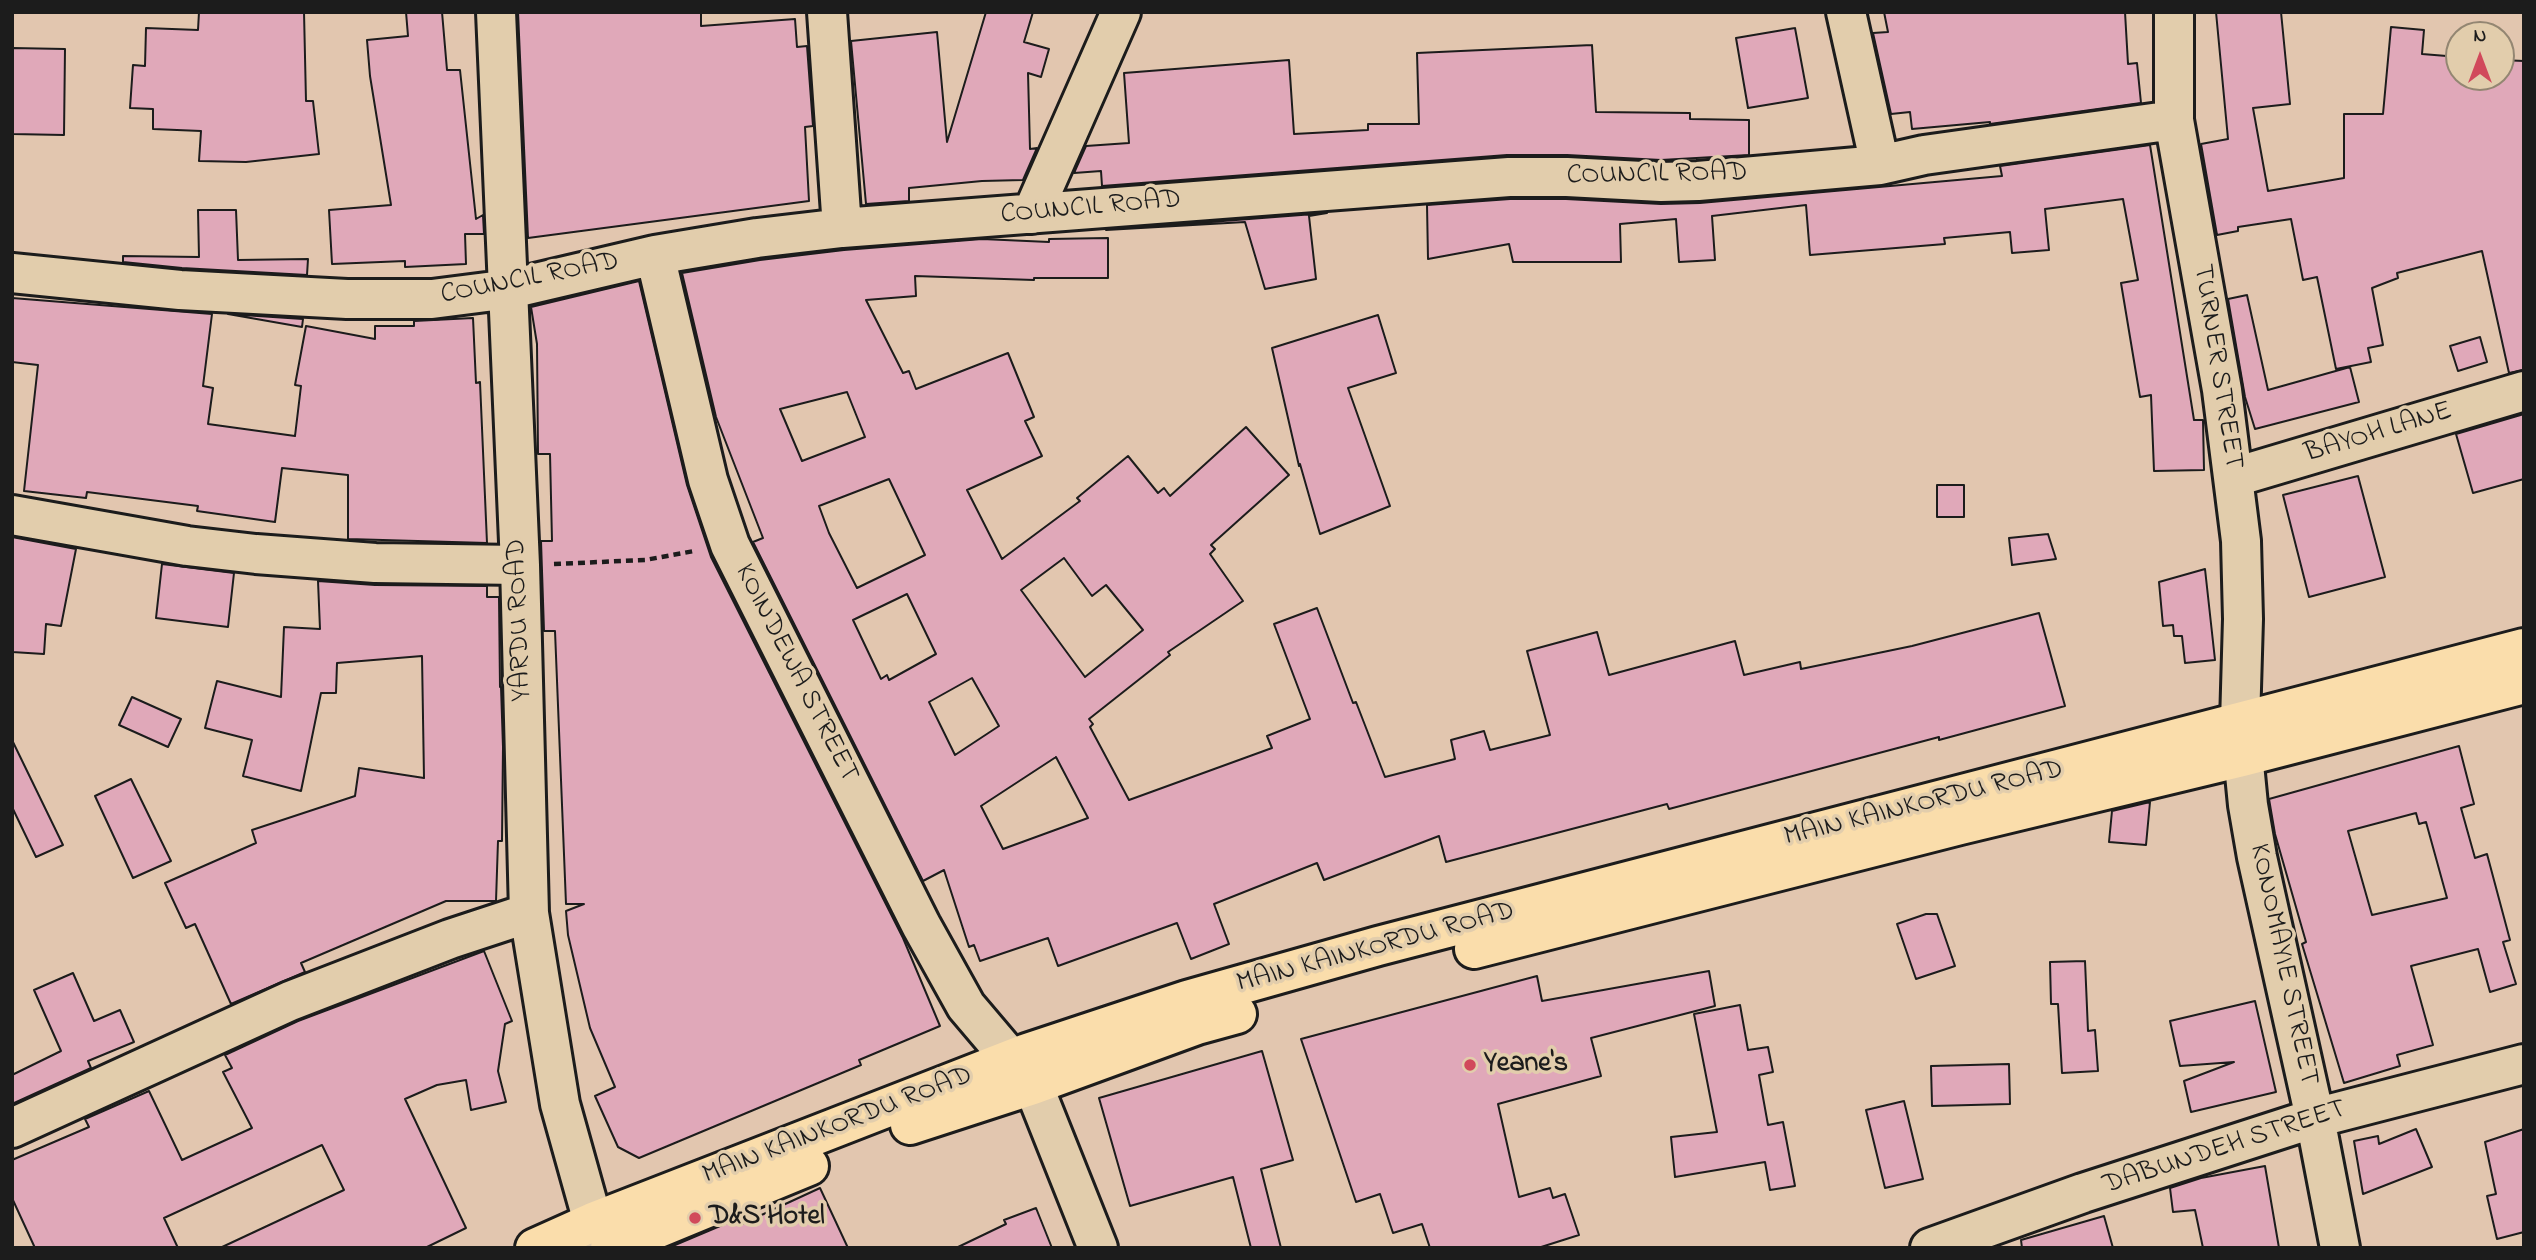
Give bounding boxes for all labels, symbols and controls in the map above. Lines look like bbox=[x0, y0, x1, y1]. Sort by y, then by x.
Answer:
north arrow bbox=[2445, 21, 2515, 91]
text: N bbox=[2474, 23, 2486, 50]
street label: COUNCIL ROAD bbox=[1566, 158, 1748, 194]
street label: COUNCIL ROAD bbox=[999, 184, 1183, 234]
street label: COUNCIL ROAD bbox=[438, 246, 622, 314]
street label: TURNER STREET bbox=[2183, 262, 2249, 472]
street label: BAYOH LANE bbox=[2301, 396, 2457, 472]
street label: YARDU ROAD bbox=[501, 538, 541, 702]
street label: KOINDEWA STREET bbox=[725, 559, 865, 789]
street label: MAIN KAINKORDU ROAD bbox=[1781, 754, 2067, 856]
street label: KONOMAYIE STREET bbox=[2240, 841, 2324, 1089]
street label: MAIN KAINKORDU ROAD bbox=[1234, 896, 1518, 1002]
place label: Yeane's bbox=[1484, 1048, 1568, 1082]
marker: Yeane's bbox=[1462, 1057, 1478, 1073]
street label: MAIN KAINKORDU ROAD bbox=[698, 1060, 978, 1194]
street label: DABUNDEH STREET bbox=[2099, 1094, 2351, 1204]
place label: D&S Hotel bbox=[709, 1201, 825, 1235]
marker: D&S Hotel bbox=[687, 1210, 703, 1226]

